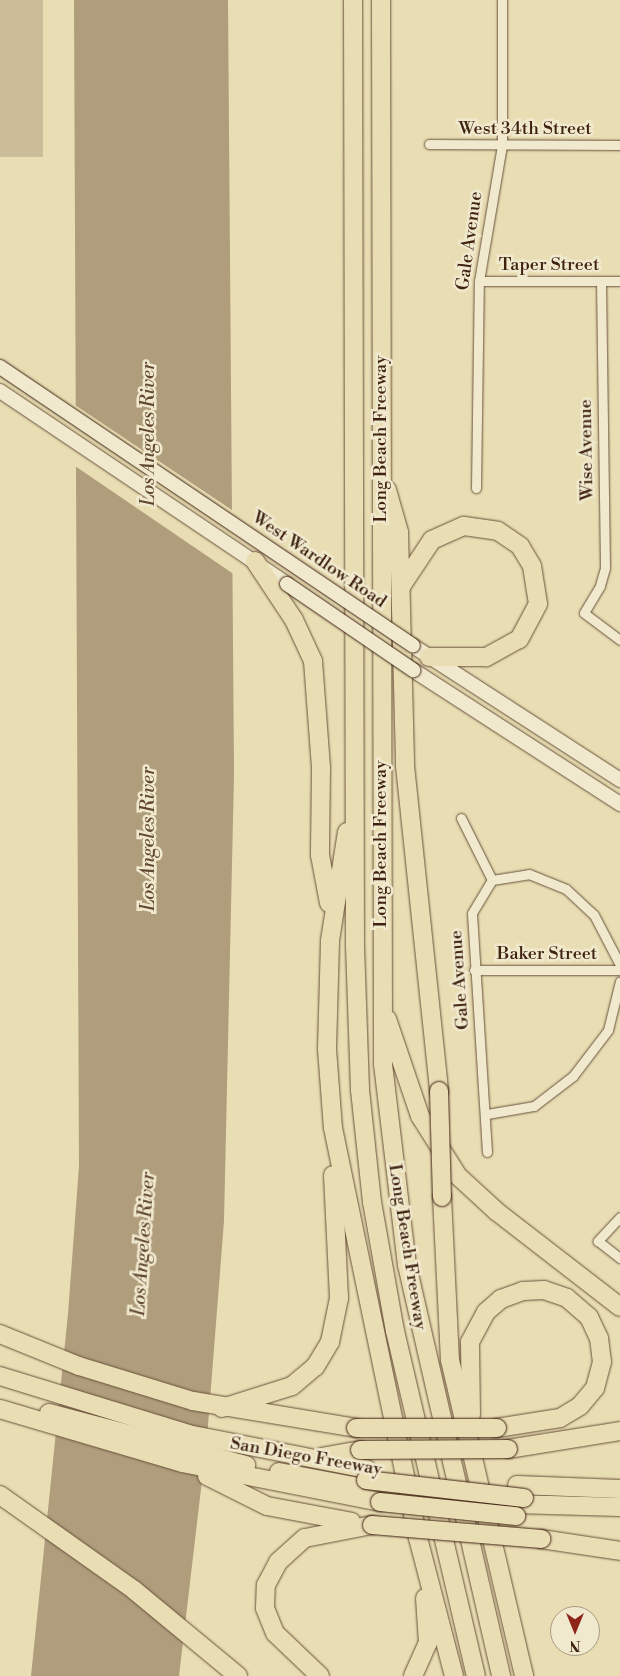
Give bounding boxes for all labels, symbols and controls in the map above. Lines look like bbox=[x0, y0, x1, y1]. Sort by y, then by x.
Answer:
street label: West 34th Street bbox=[458, 118, 592, 140]
street label: Gale Avenue bbox=[452, 190, 488, 292]
street label: Taper Street bbox=[499, 254, 599, 276]
street label: Long Beach Freeway bbox=[370, 355, 392, 523]
water label: Los Angeles River bbox=[138, 362, 160, 506]
street label: Wise Avenue bbox=[575, 399, 599, 501]
street label: West Wardlow Road bbox=[248, 507, 390, 613]
street label: Long Beach Freeway bbox=[370, 760, 392, 928]
water label: Los Angeles River bbox=[138, 767, 160, 911]
street label: Gale Avenue bbox=[446, 929, 474, 1031]
street label: Baker Street bbox=[497, 943, 597, 965]
street label: Long Beach Freeway bbox=[383, 1163, 431, 1331]
water label: Los Angeles River bbox=[128, 1171, 160, 1317]
street label: San Diego Freeway bbox=[228, 1433, 384, 1481]
north arrow bbox=[550, 1606, 600, 1656]
text: N bbox=[569, 1636, 581, 1654]

